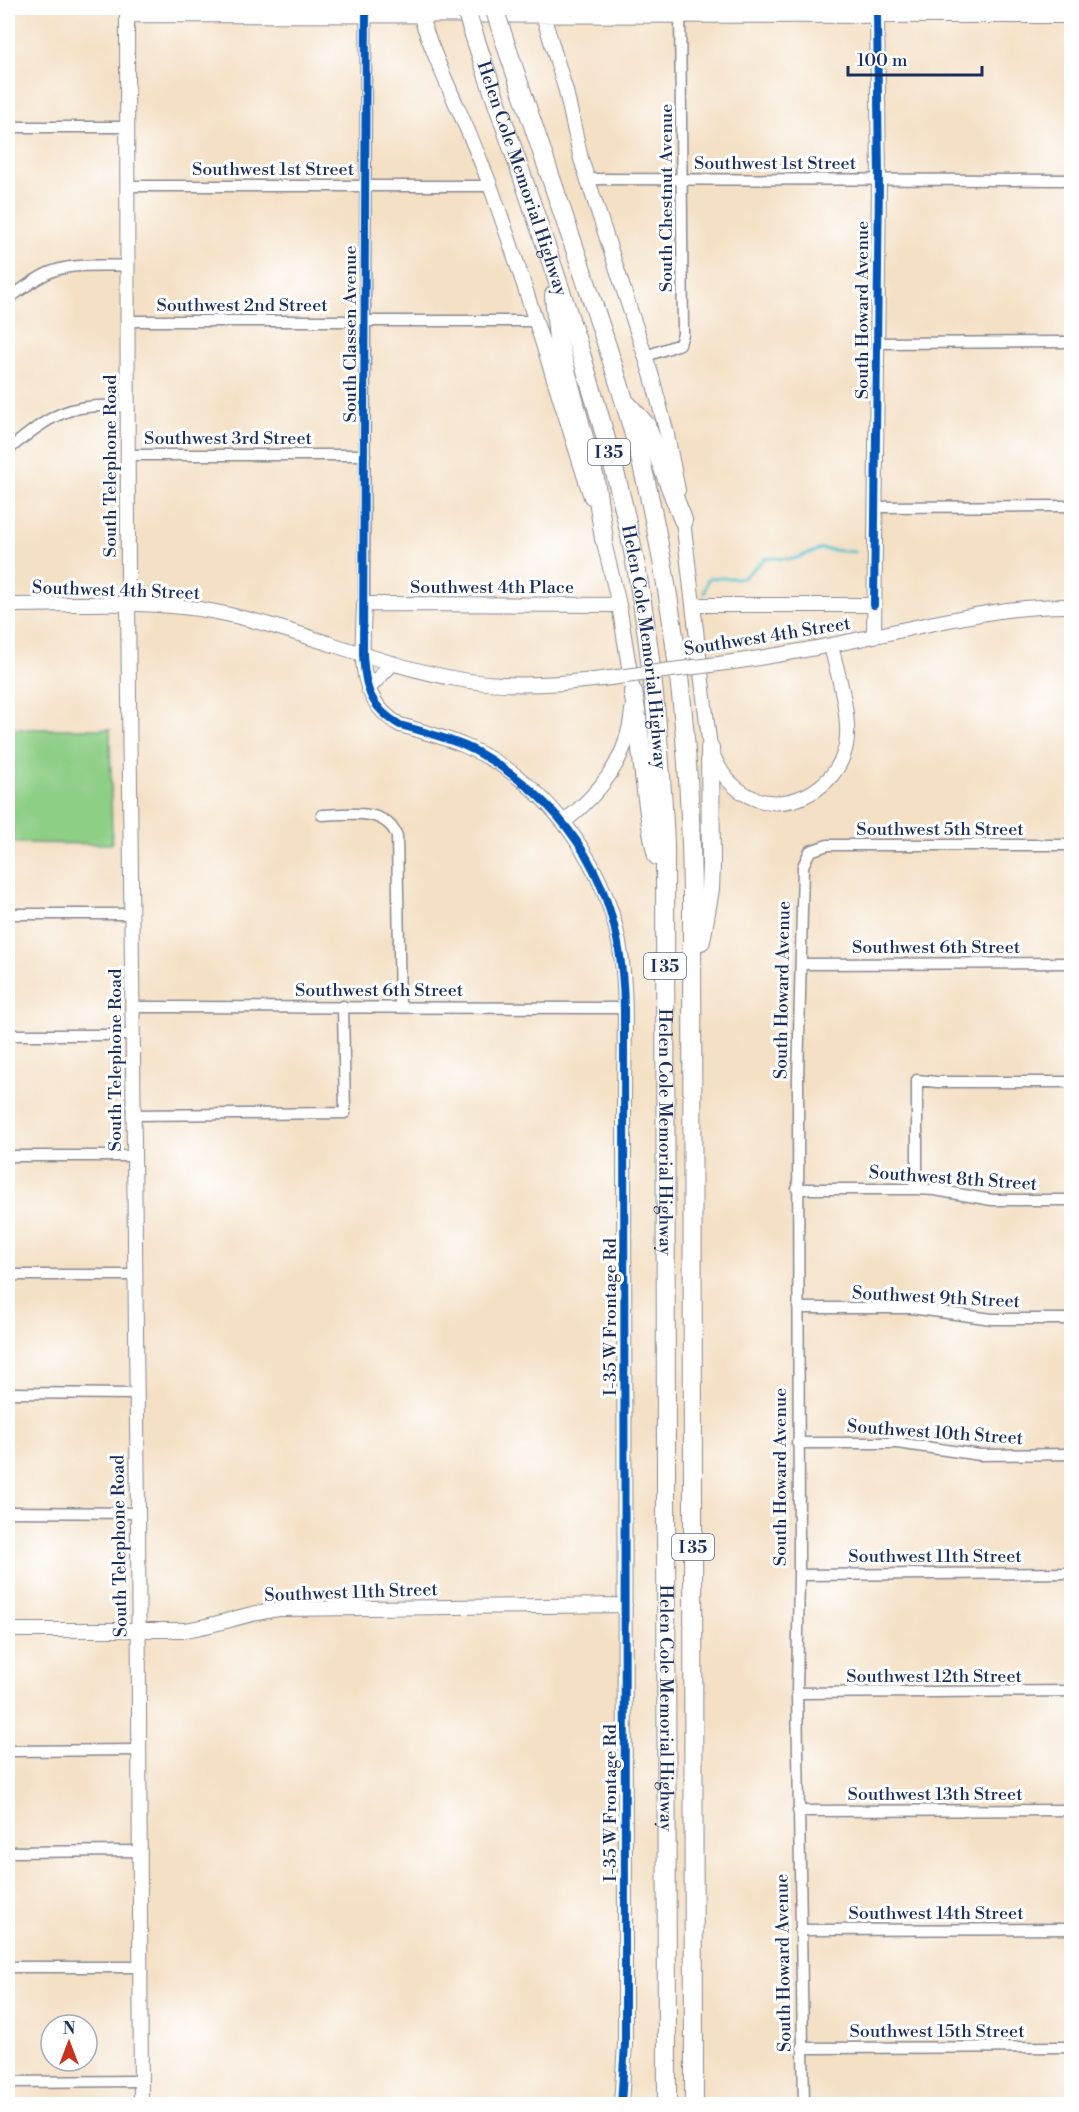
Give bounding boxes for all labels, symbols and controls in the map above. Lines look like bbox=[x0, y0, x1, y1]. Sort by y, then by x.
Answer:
scale bar bbox=[848, 39, 982, 77]
text: 100 m bbox=[857, 49, 908, 72]
street label: Helen Cole Memorial Highway bbox=[471, 58, 573, 299]
street label: South Chestnut Avenue bbox=[655, 104, 678, 292]
street label: Southwest 1st Street bbox=[694, 152, 857, 175]
street label: Southwest 1st Street bbox=[192, 158, 355, 181]
street label: South Howard Avenue bbox=[851, 221, 874, 399]
street label: South Classen Avenue bbox=[339, 245, 362, 423]
street label: Southwest 2nd Street bbox=[156, 294, 328, 317]
street label: South Telephone Road bbox=[99, 374, 122, 557]
street label: Southwest 3rd Street bbox=[144, 427, 313, 450]
road number: I 35 bbox=[588, 439, 630, 465]
street label: Helen Cole Memorial Highway bbox=[616, 523, 672, 771]
street label: Southwest 4th Street bbox=[32, 576, 201, 605]
street label: Southwest 4th Place bbox=[410, 576, 574, 599]
street label: Southwest 4th Street bbox=[682, 612, 852, 661]
street label: Southwest 5th Street bbox=[856, 818, 1024, 841]
street label: South Howard Avenue bbox=[769, 901, 796, 1079]
street label: Southwest 6th Street bbox=[852, 936, 1021, 959]
road number: I 35 bbox=[644, 953, 686, 979]
street label: South Telephone Road bbox=[104, 968, 127, 1151]
street label: Southwest 6th Street bbox=[295, 979, 464, 1002]
street label: Helen Cole Memorial Highway bbox=[653, 1009, 677, 1256]
street label: Southwest 8th Street bbox=[868, 1161, 1038, 1196]
street label: I-35 W Frontage Rd bbox=[599, 1237, 622, 1396]
street label: Southwest 9th Street bbox=[851, 1282, 1021, 1313]
street label: South Howard Avenue bbox=[769, 1388, 792, 1566]
street label: Southwest 10th Street bbox=[846, 1415, 1024, 1450]
street label: South Telephone Road bbox=[106, 1454, 133, 1638]
road number: I 35 bbox=[672, 1534, 714, 1560]
street label: Southwest 11th Street bbox=[848, 1545, 1022, 1568]
street label: Southwest 11th Street bbox=[264, 1578, 439, 1607]
street label: Helen Cole Memorial Highway bbox=[654, 1585, 678, 1832]
street label: Southwest 12th Street bbox=[846, 1665, 1022, 1688]
street label: I-35 W Frontage Rd bbox=[599, 1723, 622, 1882]
street label: Southwest 13th Street bbox=[847, 1783, 1023, 1806]
street label: South Howard Avenue bbox=[770, 1874, 797, 2052]
street label: Southwest 14th Street bbox=[848, 1902, 1024, 1925]
north arrow bbox=[39, 2013, 99, 2073]
text: N bbox=[63, 2019, 76, 2039]
street label: Southwest 15th Street bbox=[849, 2020, 1025, 2043]

